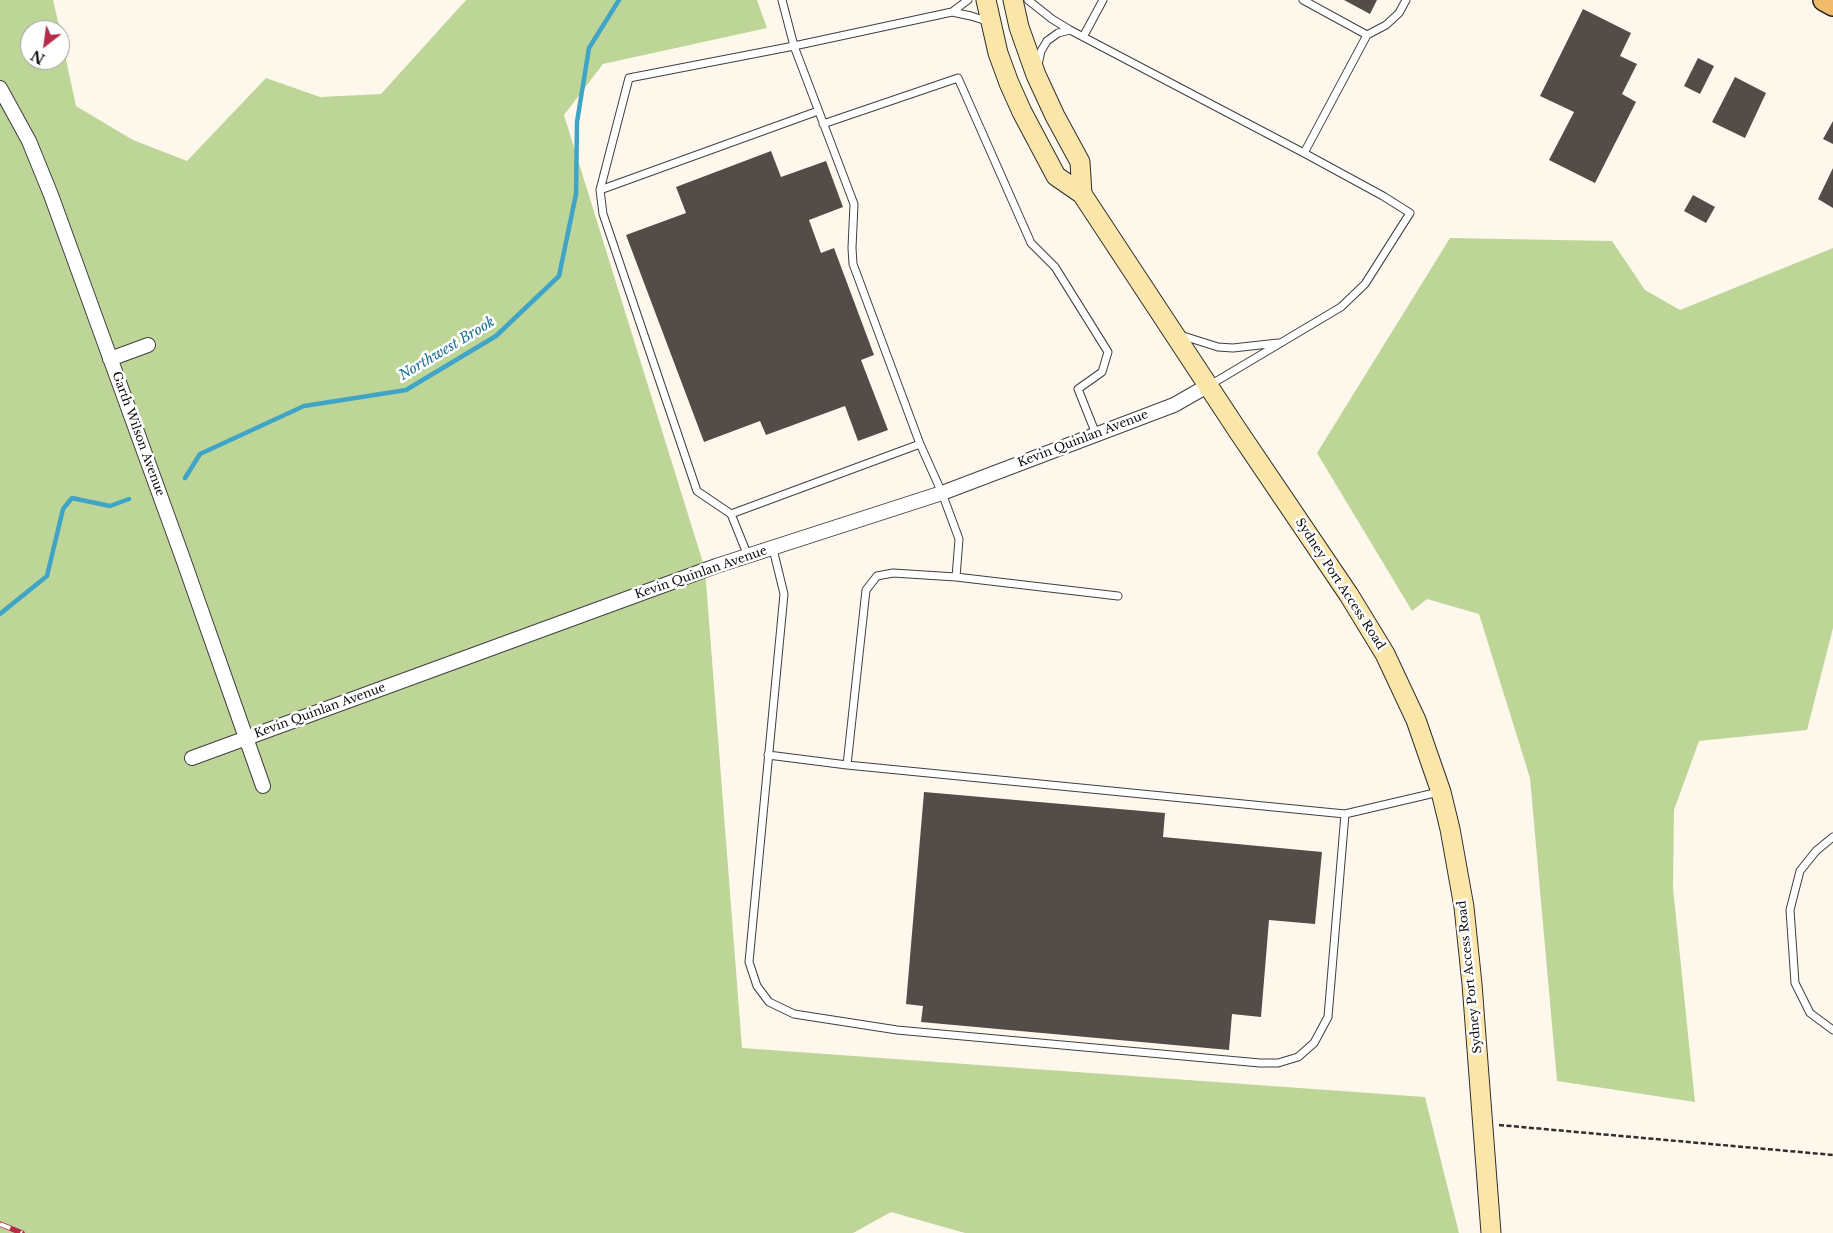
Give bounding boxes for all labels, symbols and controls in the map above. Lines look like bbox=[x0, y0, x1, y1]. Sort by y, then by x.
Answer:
north arrow bbox=[20, 20, 70, 70]
text: N bbox=[28, 46, 48, 68]
water label: Northwest Brook bbox=[396, 314, 498, 384]
street label: Garth Wilson Avenue bbox=[109, 370, 167, 498]
street label: Kevin Quinlan Avenue bbox=[1016, 407, 1150, 471]
street label: Sydney Port Access Road bbox=[1292, 516, 1388, 652]
street label: Kevin Quinlan Avenue bbox=[633, 544, 769, 602]
street label: Kevin Quinlan Avenue bbox=[252, 681, 388, 741]
street label: Sydney Port Access Road bbox=[1455, 900, 1485, 1054]

